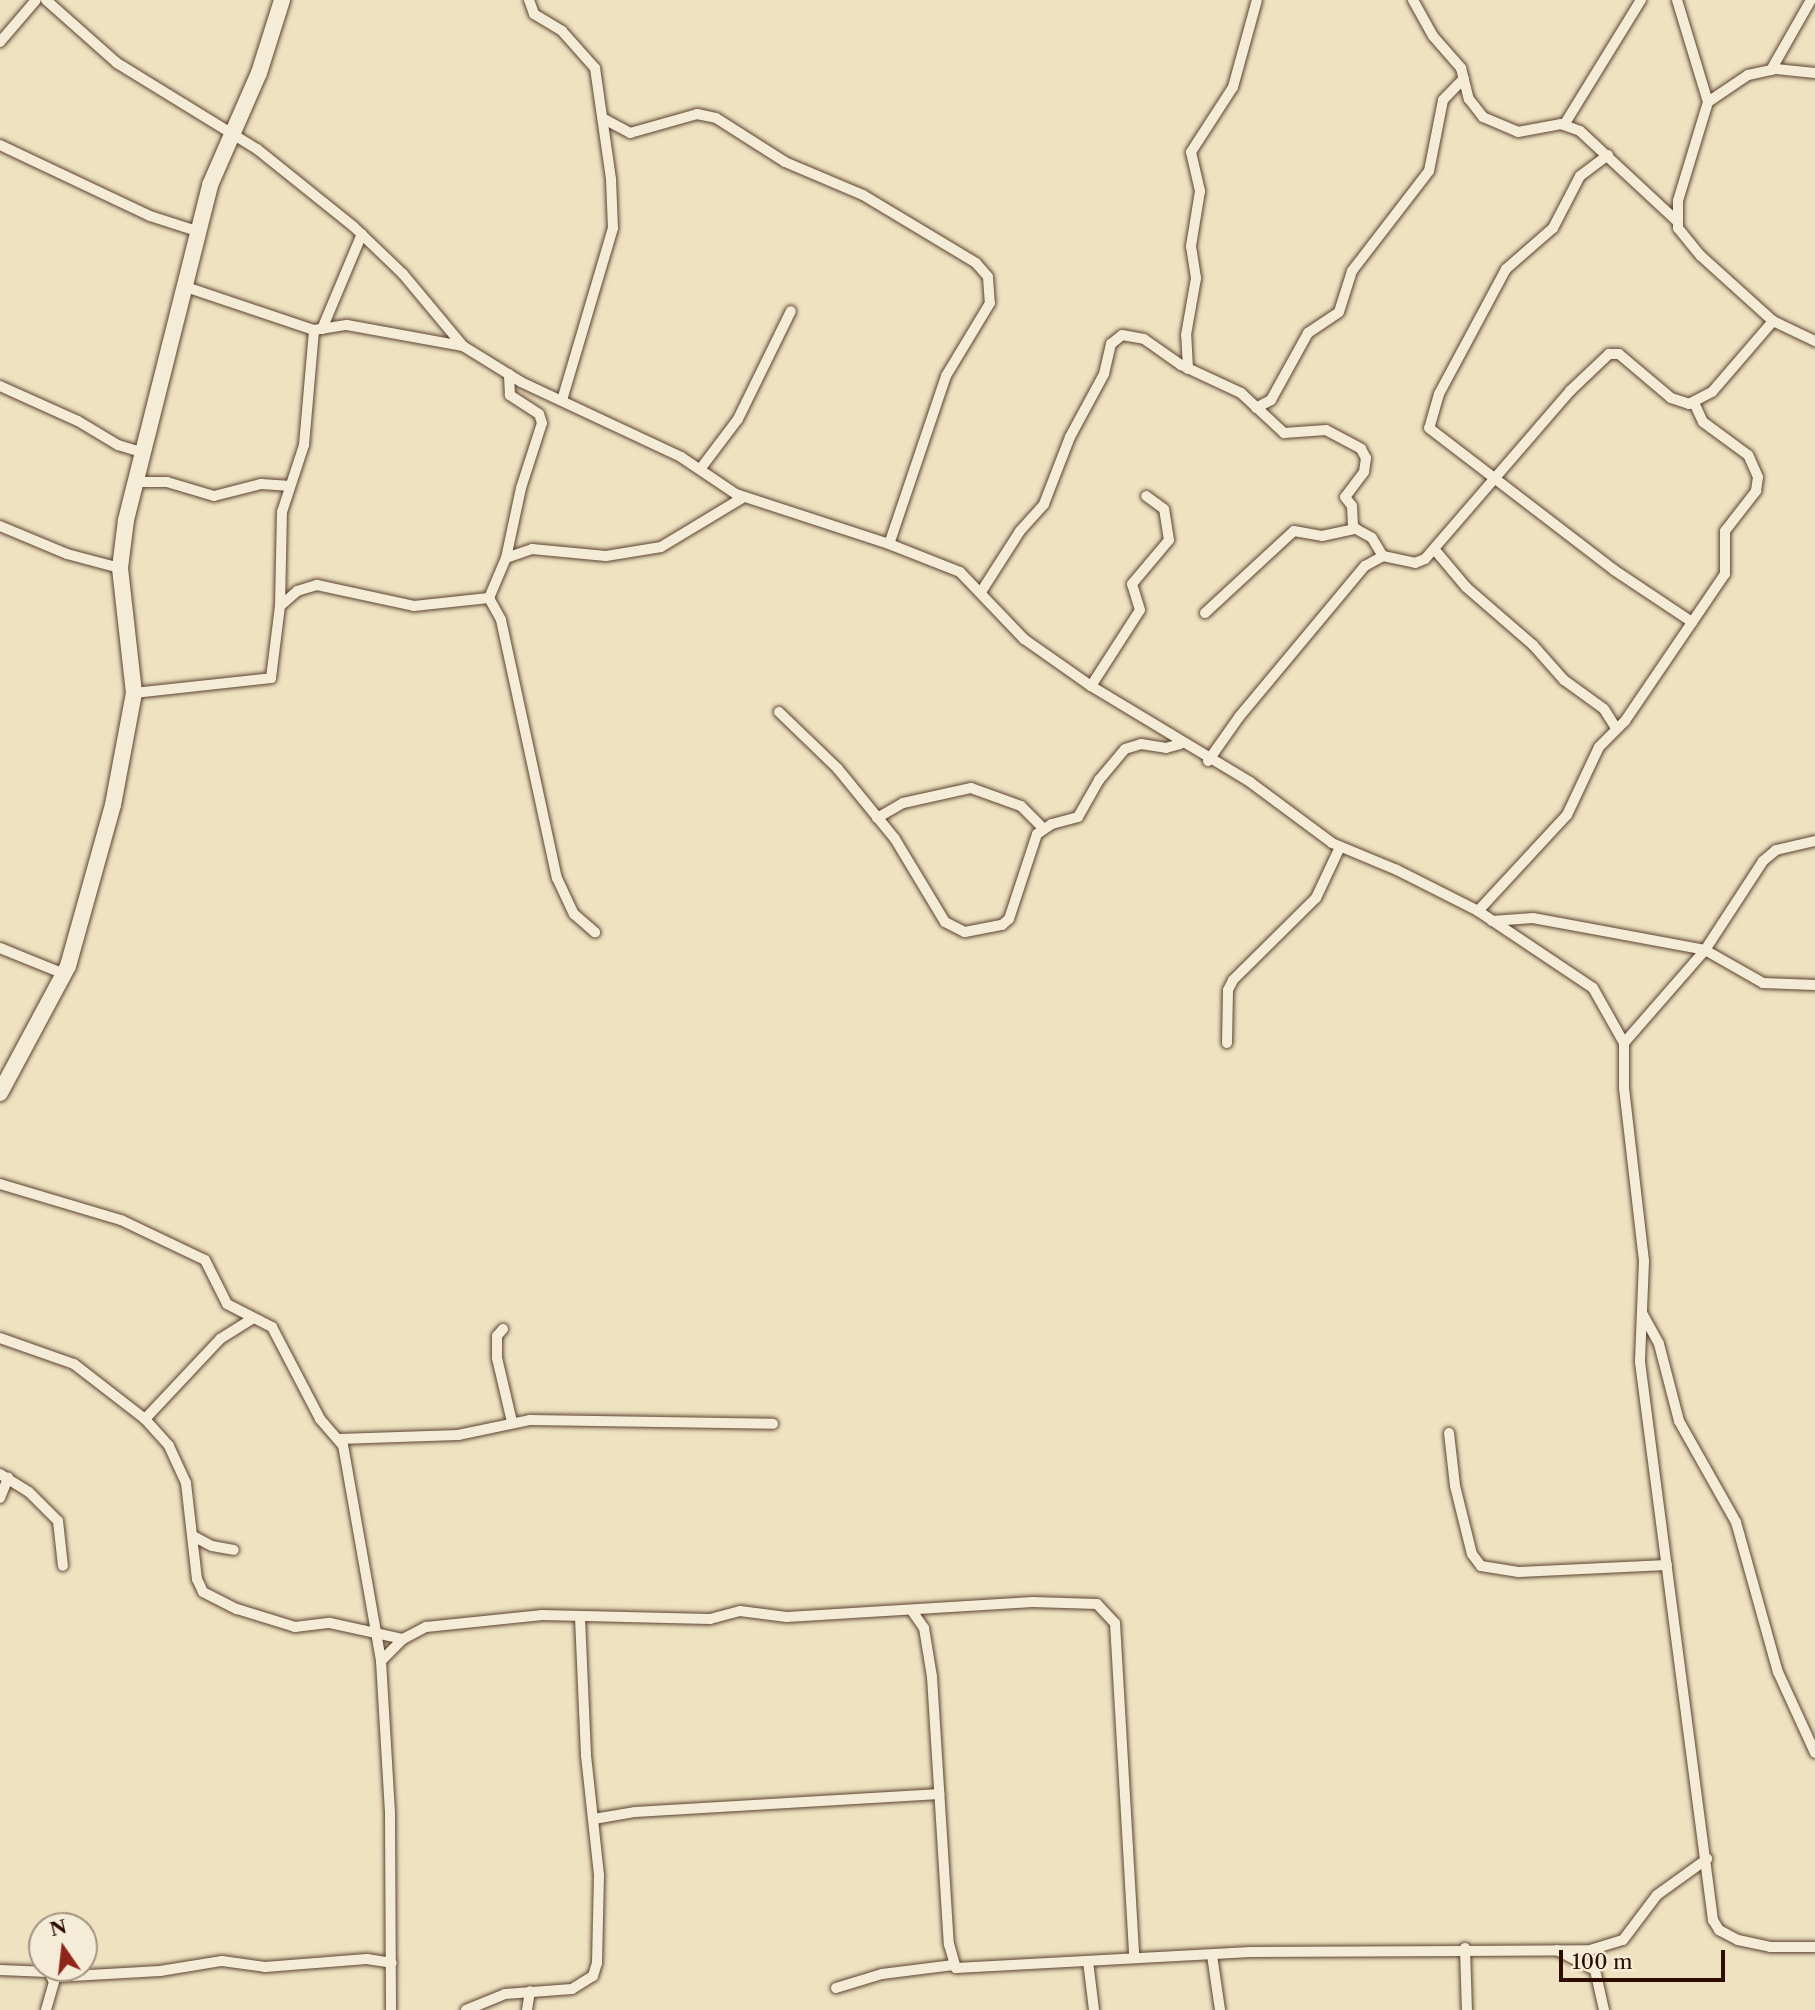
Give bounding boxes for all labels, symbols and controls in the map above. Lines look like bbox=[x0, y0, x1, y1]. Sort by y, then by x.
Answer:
north arrow bbox=[28, 1912, 98, 1982]
text: N bbox=[47, 1915, 69, 1941]
scale bar bbox=[1563, 1937, 1729, 1981]
text: 100 m bbox=[1572, 1949, 1633, 1974]

